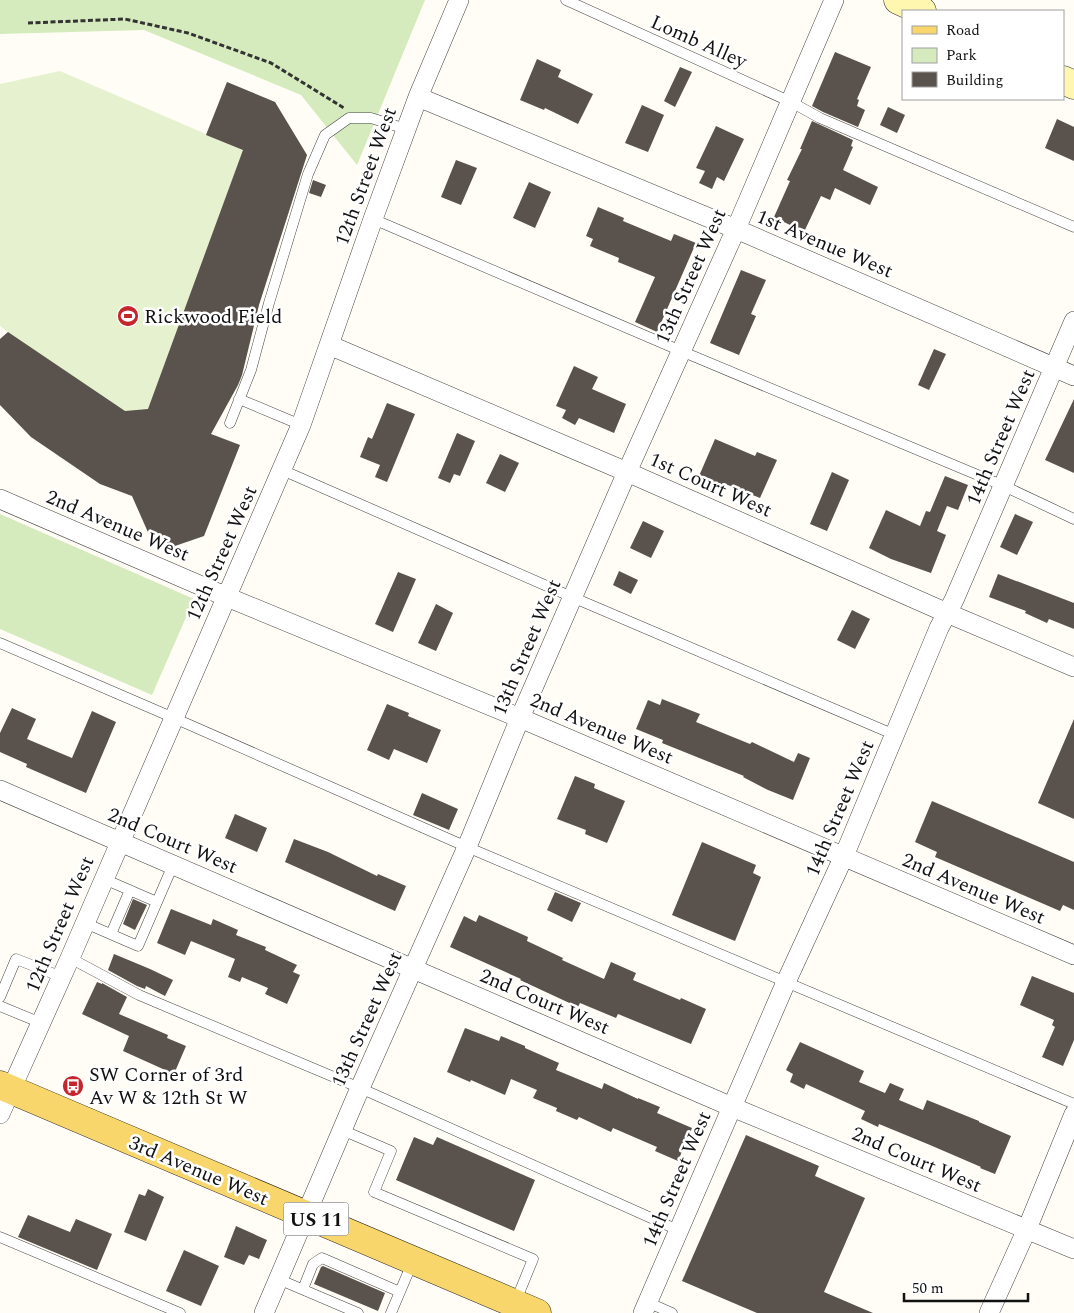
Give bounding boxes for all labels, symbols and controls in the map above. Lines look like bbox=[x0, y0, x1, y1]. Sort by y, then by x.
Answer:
street label: Lomb Alley bbox=[646, 7, 753, 77]
legend bbox=[902, 10, 1064, 100]
text: Road bbox=[946, 19, 980, 42]
text: Park bbox=[946, 44, 977, 67]
text: Building bbox=[946, 69, 1003, 92]
street label: 12th Street West bbox=[327, 103, 405, 250]
street label: 1st Avenue West bbox=[752, 202, 898, 286]
street label: 13th Street West bbox=[648, 204, 734, 349]
place label: Rickwood Field bbox=[144, 302, 282, 332]
sports icon: Rickwood Field bbox=[116, 304, 140, 328]
street label: 14th Street West bbox=[959, 365, 1043, 510]
street label: 1st Court West bbox=[644, 444, 777, 525]
street label: 12th Street West bbox=[179, 481, 265, 626]
street label: 2nd Avenue West bbox=[41, 482, 194, 570]
street label: 13th Street West bbox=[485, 575, 569, 720]
street label: 2nd Avenue West bbox=[525, 685, 678, 773]
street label: 14th Street West bbox=[798, 736, 882, 881]
street label: 2nd Court West bbox=[103, 800, 242, 882]
street label: 2nd Avenue West bbox=[897, 845, 1050, 933]
street label: 12th Street West bbox=[18, 852, 102, 997]
street label: 13th Street West bbox=[324, 947, 410, 1092]
street label: 2nd Court West bbox=[475, 961, 614, 1043]
place label: SW Corner of 3rd Av W & 12th St W bbox=[89, 1060, 248, 1113]
bus stop icon: SW Corner of 3rd Av W & 12th St W bbox=[61, 1074, 85, 1098]
street label: 14th Street West bbox=[635, 1107, 719, 1252]
street label: 2nd Court West bbox=[847, 1119, 986, 1201]
street label: 3rd Avenue West bbox=[124, 1128, 273, 1214]
road number: US 11 bbox=[284, 1202, 348, 1236]
scale bar bbox=[904, 1270, 1028, 1302]
text: 50 m bbox=[912, 1277, 944, 1300]

